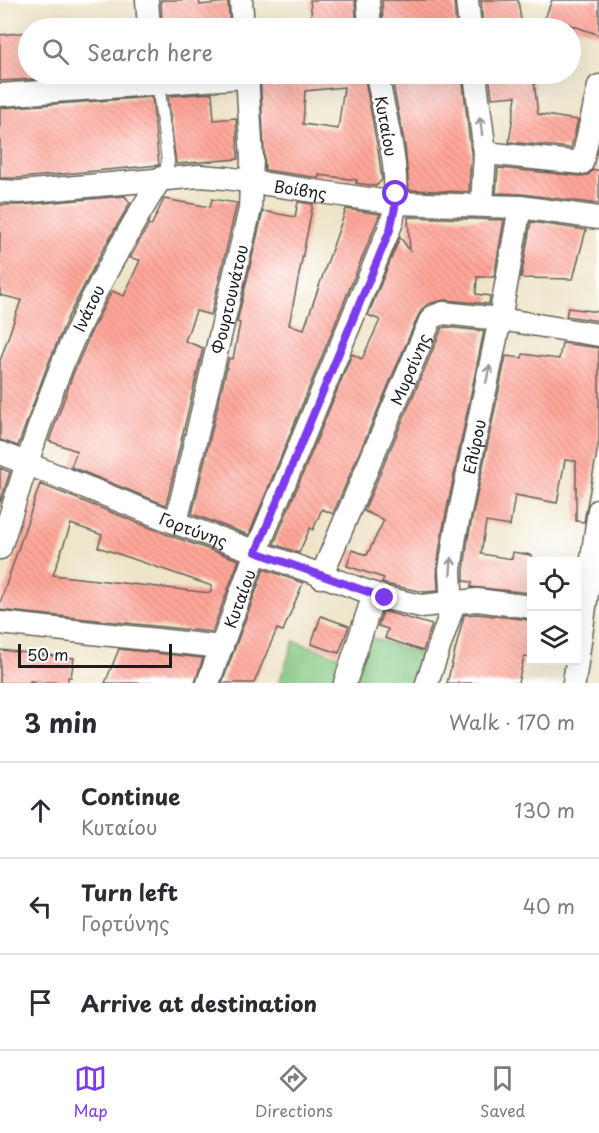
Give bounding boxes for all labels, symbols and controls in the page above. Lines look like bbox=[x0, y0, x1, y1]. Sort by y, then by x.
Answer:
search box bbox=[18, 18, 581, 84]
icon: search bbox=[39, 35, 72, 68]
text: Search here bbox=[87, 35, 213, 68]
street label: Κυταίου bbox=[370, 94, 404, 158]
one-way arrow bbox=[476, 117, 487, 137]
street label: Βοίβης bbox=[272, 173, 328, 205]
route start bbox=[382, 180, 408, 206]
street label: Φουρτουνάτου bbox=[204, 242, 253, 356]
street label: Ινάτου bbox=[66, 280, 110, 335]
street label: Μυρσίνης bbox=[384, 329, 435, 409]
one-way arrow bbox=[483, 365, 495, 384]
street label: Ελύρου bbox=[456, 417, 491, 476]
street label: Γορτύνης bbox=[156, 506, 231, 553]
one-way arrow bbox=[446, 556, 457, 576]
map controls bbox=[527, 557, 581, 665]
button: locate bbox=[527, 557, 581, 611]
street label: Κυταίου bbox=[217, 566, 261, 631]
route end bbox=[371, 584, 397, 610]
button: layers bbox=[527, 611, 581, 665]
scale bar bbox=[18, 641, 172, 668]
text: 50 m bbox=[27, 642, 68, 666]
text: 3 min bbox=[24, 703, 97, 742]
text: Walk · 170 m bbox=[449, 707, 575, 737]
text: Continue bbox=[81, 779, 180, 812]
icon: ahead bbox=[24, 794, 57, 827]
text: 130 m bbox=[515, 795, 575, 825]
text: Κυταίου bbox=[81, 812, 157, 842]
text: Turn left bbox=[81, 875, 178, 908]
icon: left bbox=[24, 890, 57, 923]
text: 40 m bbox=[523, 891, 575, 921]
text: Γορτύνης bbox=[81, 908, 170, 938]
icon: arrive bbox=[24, 986, 57, 1019]
text: Arrive at destination bbox=[81, 986, 317, 1019]
tab: Map bbox=[74, 1062, 108, 1122]
tab: Directions bbox=[255, 1062, 333, 1122]
tab: Saved bbox=[480, 1062, 525, 1122]

